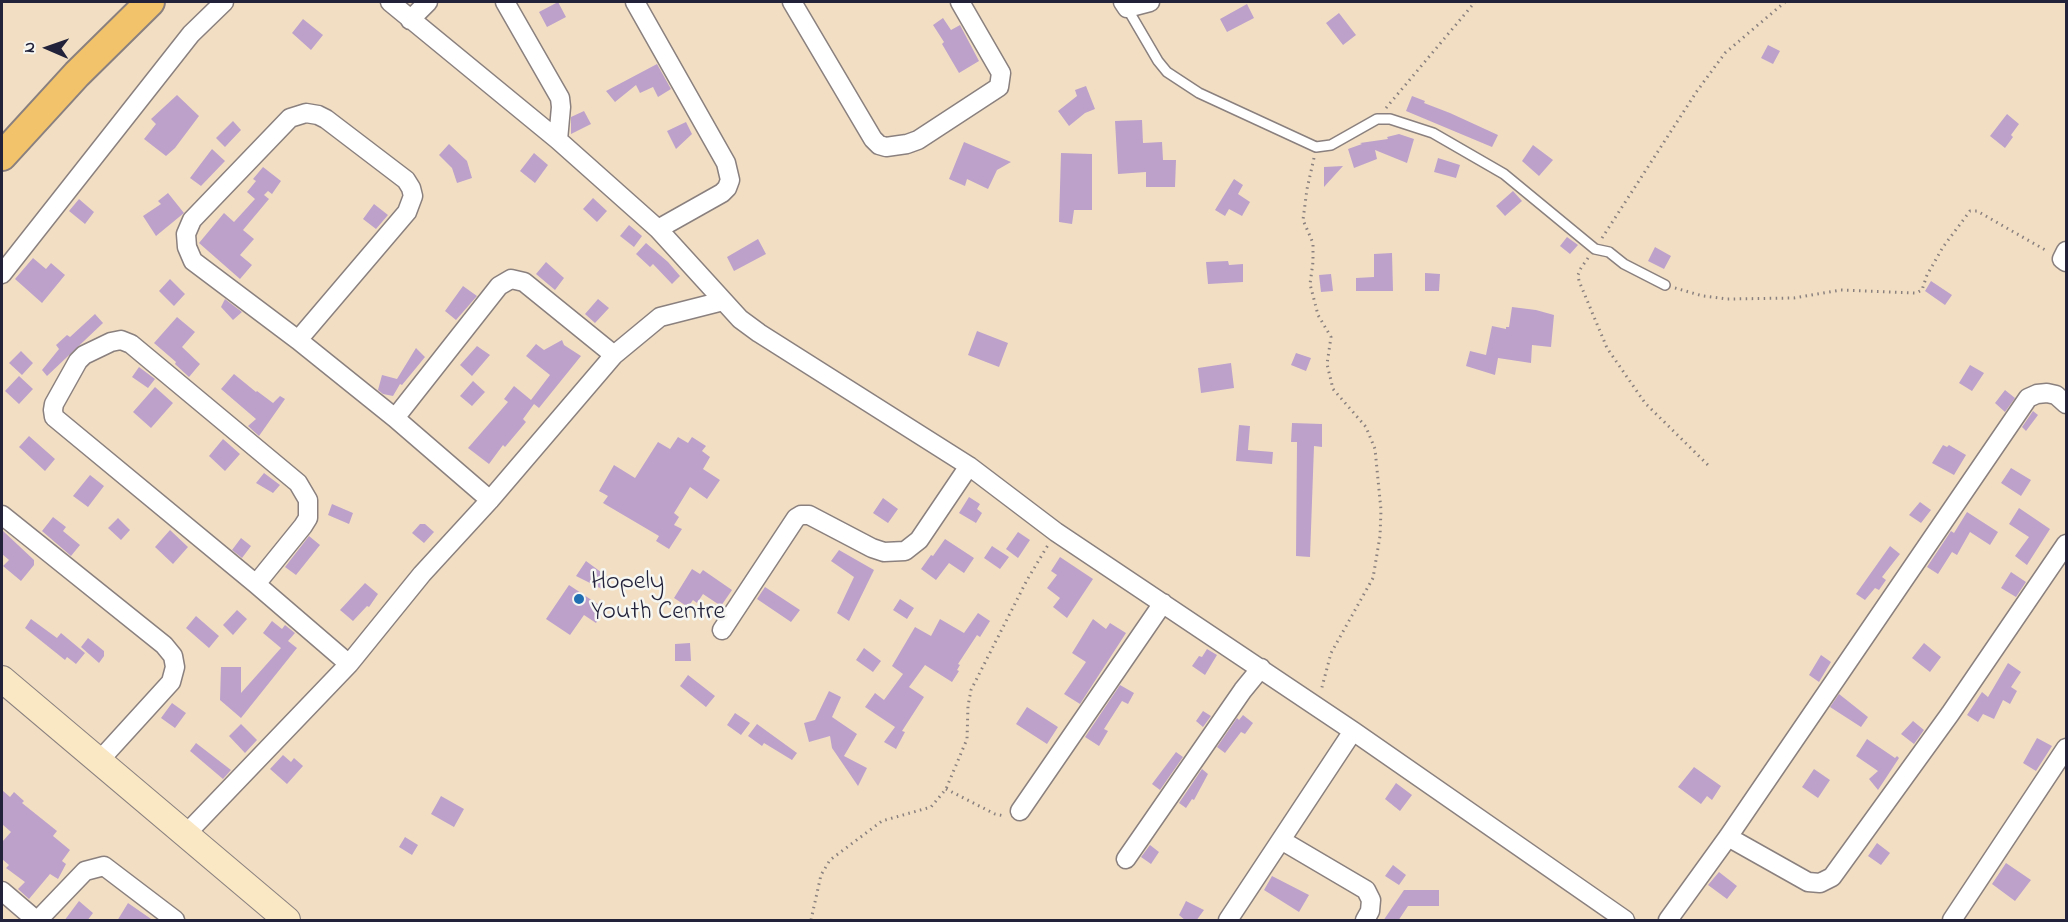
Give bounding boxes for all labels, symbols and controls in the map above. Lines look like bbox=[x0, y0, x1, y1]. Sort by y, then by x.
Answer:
north arrow bbox=[18, 18, 78, 78]
text: N bbox=[18, 42, 42, 53]
place label: Hopely Youth Centre bbox=[591, 568, 725, 630]
marker: Hopely Youth Centre bbox=[572, 592, 586, 606]

